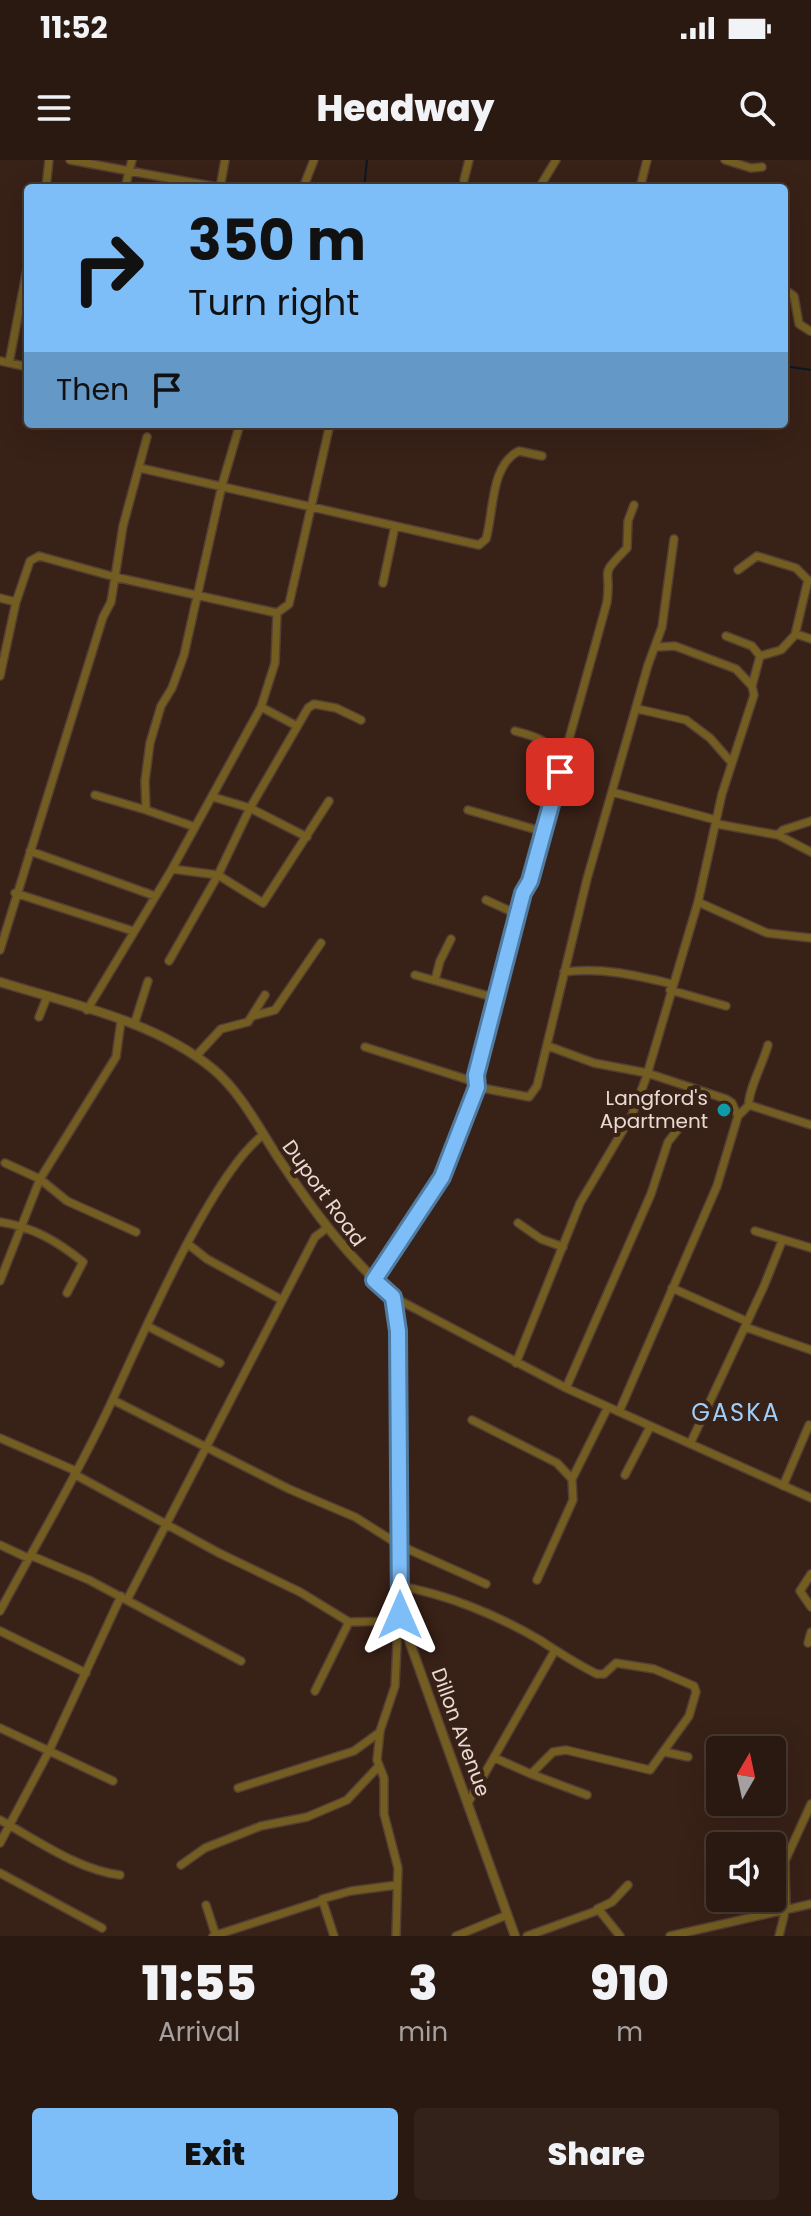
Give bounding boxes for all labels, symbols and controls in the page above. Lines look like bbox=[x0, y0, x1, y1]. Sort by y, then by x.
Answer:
text: 11:52 bbox=[40, 6, 108, 49]
text: Headway bbox=[317, 83, 494, 134]
icon: menu bbox=[32, 86, 76, 130]
icon: search bbox=[735, 86, 779, 130]
text: 350 m bbox=[188, 201, 366, 280]
icon: right bbox=[56, 216, 160, 320]
text: Turn right bbox=[188, 277, 359, 328]
text: Then bbox=[56, 368, 129, 411]
icon: arrive bbox=[145, 368, 189, 412]
pin bbox=[526, 738, 594, 806]
icon: arrive bbox=[538, 750, 582, 794]
place label: Langford's Apartment bbox=[600, 1084, 708, 1135]
marker: Langford's Apartment bbox=[715, 1101, 733, 1119]
street label: Duport Road bbox=[276, 1134, 372, 1252]
district label: GASKA bbox=[691, 1396, 781, 1429]
position arrow bbox=[358, 1573, 442, 1657]
street label: Dillon Avenue bbox=[425, 1664, 497, 1800]
north arrow bbox=[706, 1736, 786, 1816]
map controls bbox=[706, 1736, 786, 1912]
button: sound bbox=[706, 1832, 786, 1912]
text: 11:55 bbox=[142, 1950, 256, 2017]
text: 3 bbox=[409, 1950, 438, 2017]
text: 910 bbox=[590, 1950, 669, 2017]
text: Arrival bbox=[158, 2014, 240, 2050]
text: min bbox=[398, 2014, 448, 2050]
text: m bbox=[616, 2014, 643, 2050]
button: Exit bbox=[32, 2108, 398, 2200]
button: Share bbox=[414, 2108, 779, 2200]

